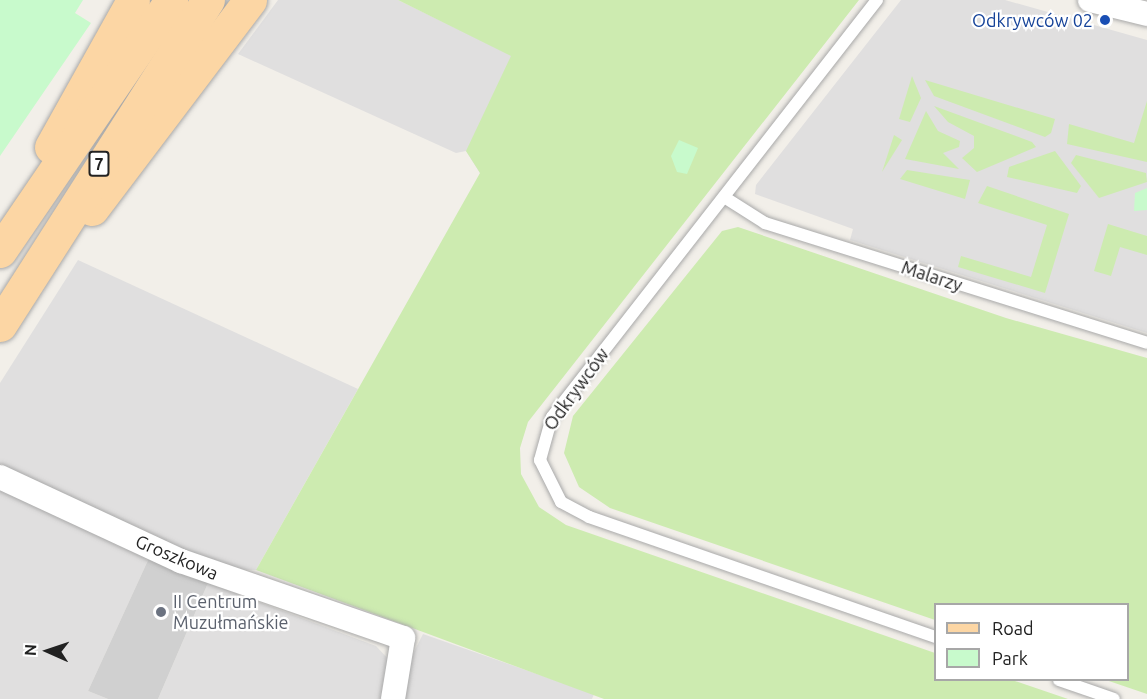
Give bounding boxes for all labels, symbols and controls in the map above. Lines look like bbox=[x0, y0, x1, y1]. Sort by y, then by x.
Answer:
place label: Odkrywców 02 bbox=[972, 9, 1093, 31]
marker: Odkrywców 02 bbox=[1098, 13, 1112, 27]
road number: 7 bbox=[87, 151, 111, 177]
street label: Malarzy bbox=[899, 256, 965, 296]
street label: Odkrywców bbox=[539, 344, 613, 434]
street label: Groszkowa bbox=[132, 530, 222, 584]
place label: II Centrum Muzułmańskie bbox=[173, 591, 289, 634]
legend bbox=[934, 603, 1129, 681]
marker: II Centrum Muzułmańskie bbox=[154, 605, 168, 619]
text: Road bbox=[992, 618, 1034, 638]
north arrow bbox=[18, 621, 78, 681]
text: N bbox=[21, 644, 39, 656]
text: Park bbox=[992, 648, 1028, 668]

